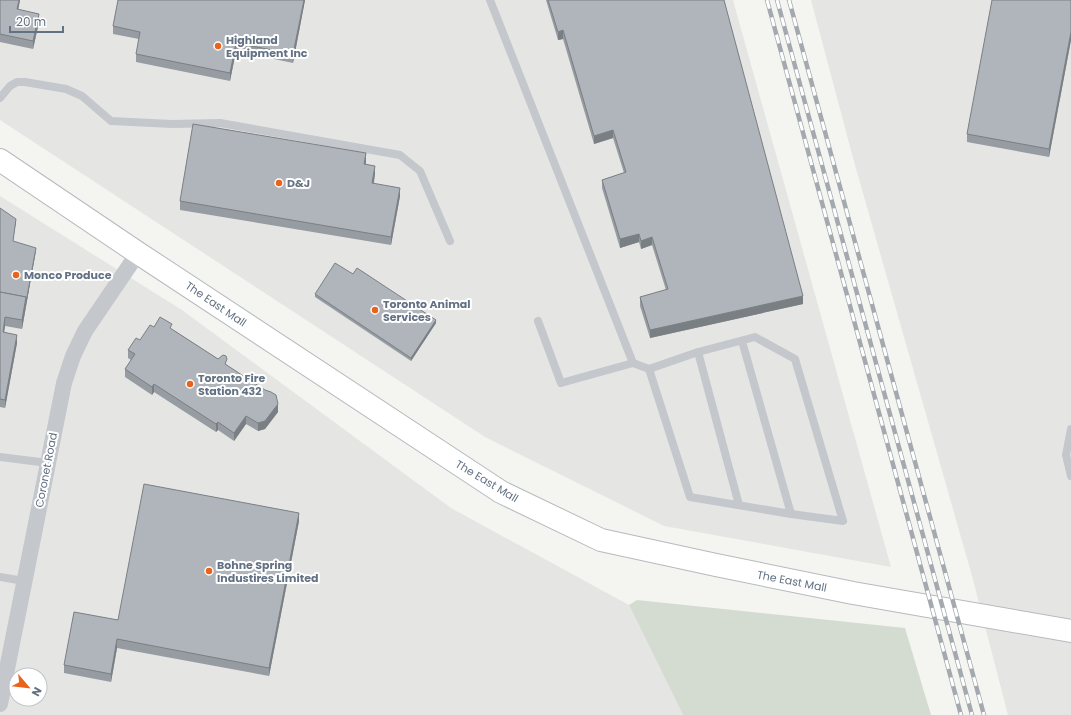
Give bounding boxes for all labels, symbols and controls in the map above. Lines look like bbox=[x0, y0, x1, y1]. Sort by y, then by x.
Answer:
scale bar bbox=[10, 8, 63, 34]
text: 20 m bbox=[16, 13, 46, 30]
place label: Highland Equipment Inc bbox=[226, 32, 308, 61]
marker: Highland Equipment Inc bbox=[213, 41, 223, 51]
place label: D&J bbox=[287, 175, 310, 191]
marker: D&J bbox=[274, 178, 284, 188]
place label: Monco Produce bbox=[24, 267, 112, 283]
marker: Monco Produce bbox=[11, 270, 21, 280]
street label: The East Mall bbox=[182, 278, 250, 330]
place label: Toronto Animal Services bbox=[383, 296, 471, 325]
marker: Toronto Animal Services bbox=[370, 305, 380, 315]
place label: Toronto Fire Station 432 bbox=[198, 370, 265, 399]
marker: Toronto Fire Station 432 bbox=[185, 379, 195, 389]
street label: Coronet Road bbox=[31, 431, 61, 509]
street label: The East Mall bbox=[453, 456, 521, 506]
place label: Bohne Spring Industires Limited bbox=[217, 557, 318, 586]
marker: Bohne Spring Industires Limited bbox=[204, 566, 214, 576]
street label: The East Mall bbox=[756, 566, 828, 596]
north arrow bbox=[8, 667, 48, 707]
text: N bbox=[28, 684, 46, 699]

